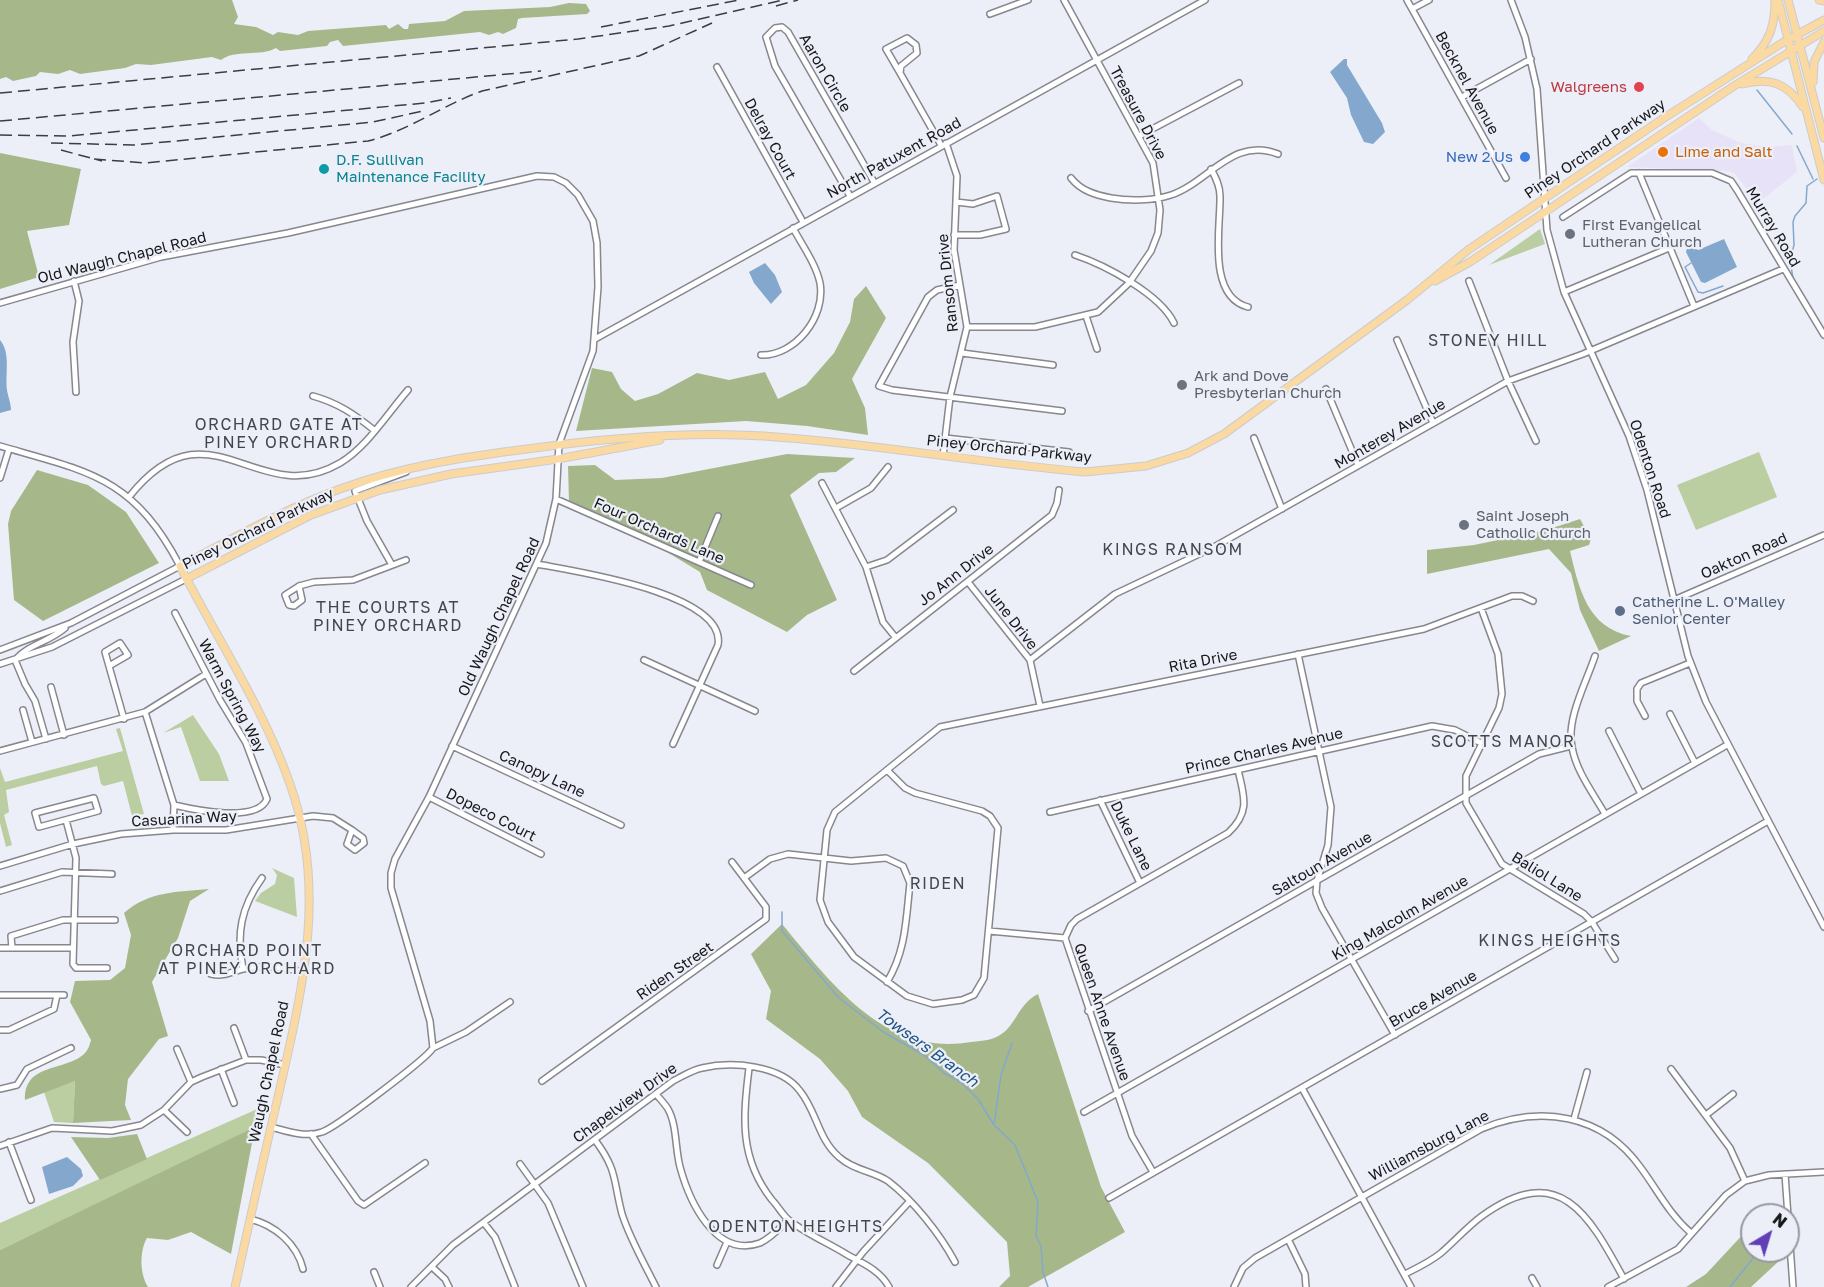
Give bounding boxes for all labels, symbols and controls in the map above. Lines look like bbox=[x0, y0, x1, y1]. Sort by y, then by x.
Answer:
street label: Becknel Avenue bbox=[1431, 28, 1503, 138]
street label: Aaron Circle bbox=[795, 31, 855, 115]
street label: Treasure Drive bbox=[1106, 63, 1170, 163]
place label: Walgreens bbox=[1551, 78, 1627, 96]
marker: Walgreens bbox=[1632, 80, 1646, 94]
street label: Delray Court bbox=[740, 95, 800, 183]
street label: Piney Orchard Parkway bbox=[1521, 95, 1669, 203]
street label: North Patuxent Road bbox=[824, 114, 964, 202]
place label: Lime and Salt bbox=[1675, 143, 1773, 161]
marker: Lime and Salt bbox=[1656, 145, 1670, 159]
place label: New 2 Us bbox=[1446, 148, 1513, 166]
marker: New 2 Us bbox=[1518, 150, 1532, 164]
place label: D.F. Sullivan Maintenance Facility bbox=[336, 151, 486, 186]
marker: D.F. Sullivan Maintenance Facility bbox=[317, 162, 331, 176]
street label: Murray Road bbox=[1742, 184, 1804, 270]
place label: First Evangelical Lutheran Church bbox=[1582, 216, 1702, 251]
marker: First Evangelical Lutheran Church bbox=[1563, 227, 1577, 241]
street label: Old Waugh Chapel Road bbox=[36, 228, 208, 288]
street label: Ransom Drive bbox=[934, 233, 962, 333]
district label: STONEY HILL bbox=[1428, 331, 1548, 351]
place label: Ark and Dove Presbyterian Church bbox=[1194, 367, 1342, 402]
marker: Ark and Dove Presbyterian Church bbox=[1175, 378, 1189, 392]
street label: Monterey Avenue bbox=[1331, 395, 1449, 473]
district label: ORCHARD GATE AT PINEY ORCHARD bbox=[195, 415, 363, 453]
street label: Odenton Road bbox=[1626, 417, 1674, 521]
street label: Piney Orchard Parkway bbox=[926, 431, 1092, 467]
street label: Piney Orchard Parkway bbox=[179, 485, 337, 573]
street label: Four Orchards Lane bbox=[591, 494, 727, 568]
place label: Saint Joseph Catholic Church bbox=[1476, 507, 1591, 542]
marker: Saint Joseph Catholic Church bbox=[1457, 518, 1471, 532]
street label: Oakton Road bbox=[1698, 529, 1790, 583]
street label: Old Waugh Chapel Road bbox=[454, 535, 544, 699]
street label: Jo Ann Drive bbox=[915, 540, 997, 610]
district label: KINGS RANSOM bbox=[1102, 540, 1244, 560]
street label: June Drive bbox=[980, 582, 1042, 654]
place label: Catherine L. O'Malley Senior Center bbox=[1632, 593, 1785, 628]
district label: THE COURTS AT PINEY ORCHARD bbox=[313, 598, 463, 636]
marker: Catherine L. O'Malley Senior Center bbox=[1613, 604, 1627, 618]
street label: Warm Spring Way bbox=[194, 636, 270, 756]
street label: Rita Drive bbox=[1167, 646, 1239, 676]
street label: Prince Charles Avenue bbox=[1183, 724, 1345, 778]
district label: SCOTTS MANOR bbox=[1431, 732, 1575, 752]
street label: Canopy Lane bbox=[496, 746, 588, 802]
street label: Dopeco Court bbox=[443, 785, 539, 845]
street label: Duke Lane bbox=[1106, 798, 1156, 874]
street label: Casuarina Way bbox=[131, 807, 237, 831]
street label: Saltoun Avenue bbox=[1269, 828, 1375, 900]
street label: Baliol Lane bbox=[1508, 848, 1586, 906]
street label: King Malcolm Avenue bbox=[1329, 872, 1471, 964]
district label: RIDEN bbox=[910, 874, 966, 894]
district label: KINGS HEIGHTS bbox=[1478, 931, 1622, 951]
street label: Riden Street bbox=[633, 938, 717, 1004]
district label: ORCHARD POINT AT PINEY ORCHARD bbox=[158, 941, 336, 979]
street label: Queen Anne Avenue bbox=[1070, 941, 1134, 1083]
street label: Bruce Avenue bbox=[1386, 967, 1480, 1031]
street label: Waugh Chapel Road bbox=[245, 999, 293, 1145]
water label: Towsers Branch bbox=[872, 1004, 982, 1092]
street label: Chapelview Drive bbox=[569, 1059, 681, 1147]
street label: Williamsburg Lane bbox=[1366, 1107, 1492, 1185]
north arrow bbox=[1740, 1203, 1800, 1263]
text: N bbox=[1769, 1209, 1791, 1232]
district label: ODENTON HEIGHTS bbox=[708, 1217, 884, 1237]

